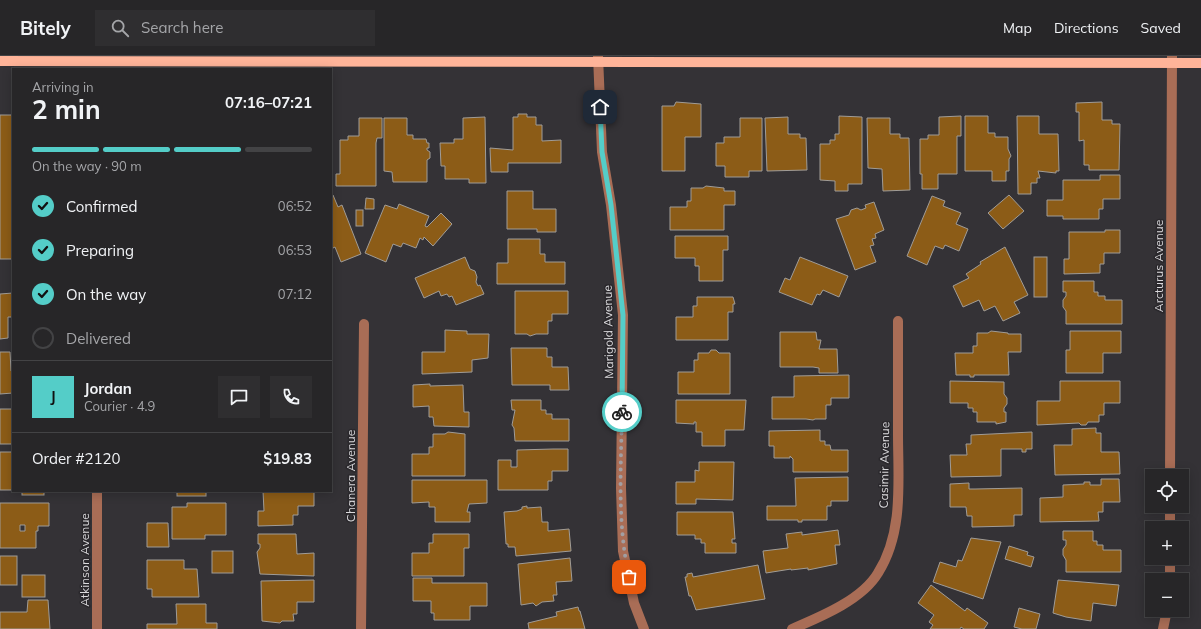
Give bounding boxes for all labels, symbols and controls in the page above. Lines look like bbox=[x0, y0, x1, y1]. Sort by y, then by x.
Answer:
search box bbox=[95, 10, 375, 46]
text: Bitely bbox=[20, 16, 71, 40]
icon: search bbox=[109, 17, 131, 39]
text: Search here bbox=[141, 18, 223, 37]
text: Map bbox=[1003, 19, 1032, 37]
text: Directions bbox=[1054, 19, 1119, 37]
text: Saved bbox=[1141, 19, 1181, 37]
text: Arriving in bbox=[32, 79, 94, 95]
pin bbox=[583, 90, 617, 124]
text: 2 min bbox=[32, 93, 101, 126]
text: 07:16–07:21 bbox=[225, 93, 312, 112]
icon: home bbox=[589, 96, 611, 118]
text: On the way · 90 m bbox=[32, 158, 142, 174]
icon: check bbox=[32, 195, 54, 217]
text: Confirmed bbox=[66, 197, 137, 216]
text: 06:52 bbox=[278, 198, 312, 214]
street label: Arcturus Avenue bbox=[1151, 220, 1166, 312]
icon: check bbox=[32, 239, 54, 261]
text: Preparing bbox=[66, 241, 134, 260]
text: 06:53 bbox=[278, 242, 312, 258]
icon: check bbox=[32, 283, 54, 305]
text: On the way bbox=[66, 285, 146, 304]
street label: Marigold Avenue bbox=[600, 285, 616, 379]
text: 07:12 bbox=[278, 286, 312, 302]
text: Delivered bbox=[66, 329, 131, 348]
button: chat bbox=[218, 376, 260, 418]
button: phone bbox=[270, 376, 312, 418]
text: Jordan bbox=[84, 379, 132, 398]
text: J bbox=[50, 387, 56, 406]
courier bbox=[602, 392, 642, 432]
text: Courier · 4.9 bbox=[84, 398, 155, 414]
icon: bike bbox=[611, 401, 633, 423]
street label: Casimir Avenue bbox=[876, 422, 892, 508]
street label: Chanera Avenue bbox=[343, 430, 358, 522]
text: Order #2120 bbox=[32, 449, 120, 468]
text: $19.83 bbox=[263, 449, 312, 468]
map controls bbox=[1145, 469, 1189, 617]
button: locate bbox=[1145, 469, 1189, 513]
street label: Atkinson Avenue bbox=[77, 513, 92, 607]
button: + bbox=[1145, 521, 1189, 565]
pin bbox=[612, 560, 646, 594]
icon: bag bbox=[618, 566, 640, 588]
button: − bbox=[1145, 573, 1189, 617]

